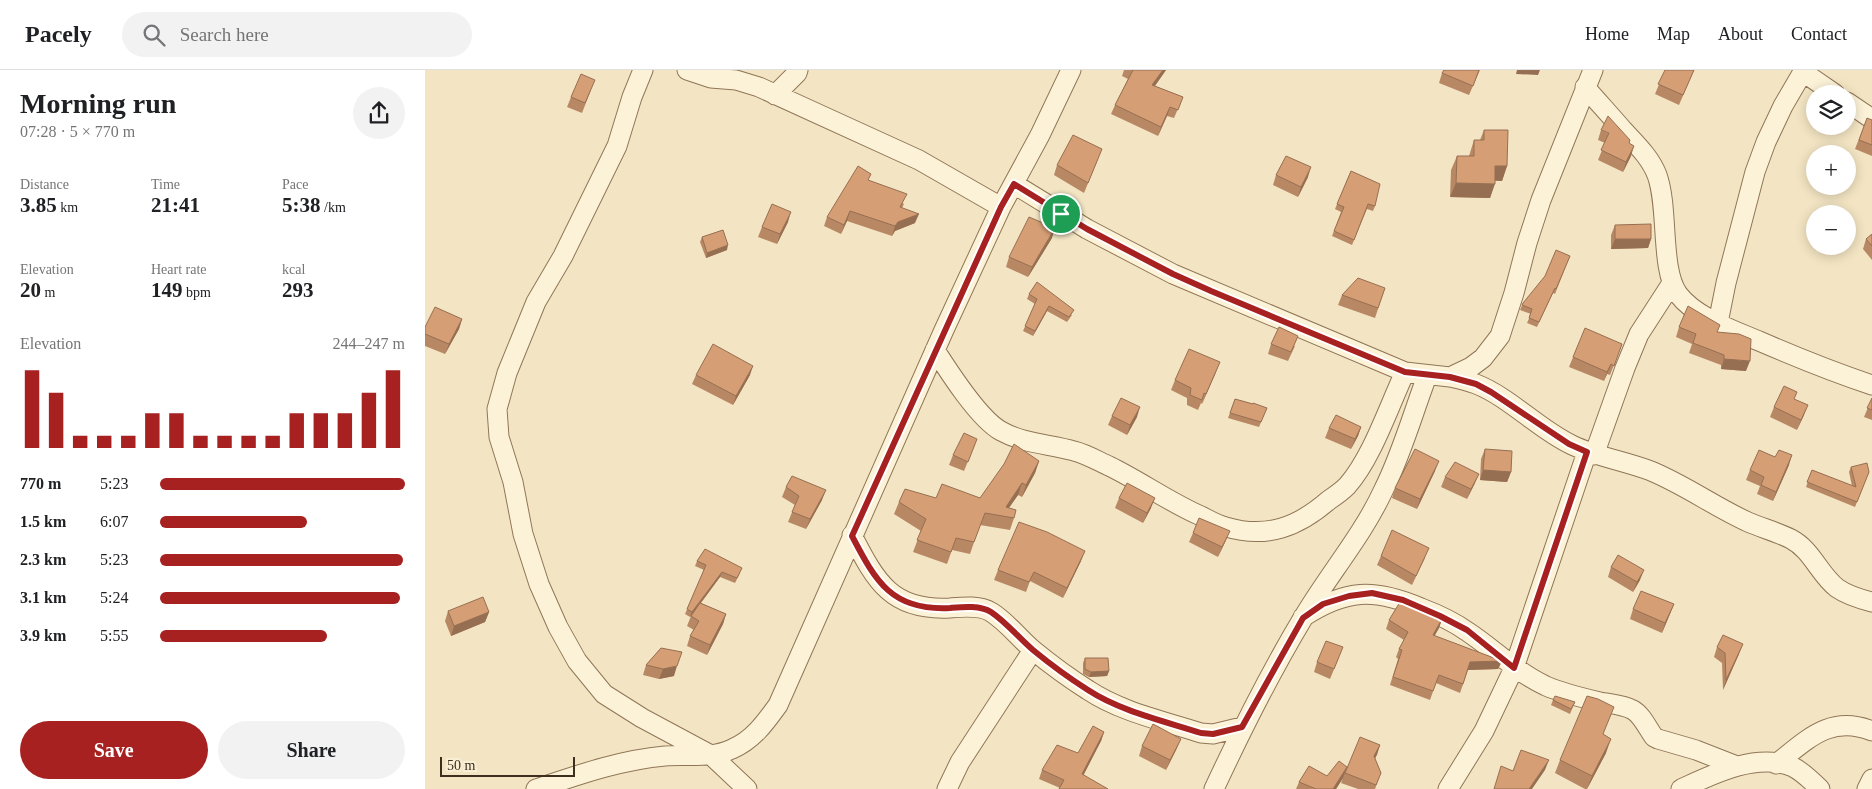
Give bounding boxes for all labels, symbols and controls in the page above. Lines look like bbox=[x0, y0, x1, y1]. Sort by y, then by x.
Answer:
search box bbox=[122, 12, 472, 57]
text: Pacely bbox=[25, 21, 92, 47]
icon: search bbox=[140, 21, 168, 49]
text: Search here bbox=[180, 24, 269, 45]
text: Home bbox=[1585, 24, 1629, 44]
text: Map bbox=[1657, 24, 1690, 44]
text: About bbox=[1718, 24, 1763, 44]
text: Contact bbox=[1791, 24, 1847, 44]
map controls bbox=[1806, 85, 1856, 255]
button: layers bbox=[1806, 85, 1856, 135]
button: share bbox=[353, 87, 405, 139]
text: Morning run bbox=[20, 88, 176, 119]
text: 07:28 · 5 × 770 m bbox=[20, 123, 135, 140]
button: + bbox=[1806, 145, 1856, 195]
text: Distance bbox=[20, 177, 69, 192]
text: Time bbox=[151, 177, 180, 192]
text: Pace bbox=[282, 177, 308, 192]
text: 3.85 bbox=[20, 193, 57, 217]
text: 21:41 bbox=[151, 193, 200, 217]
text: 5:38 bbox=[282, 193, 321, 217]
pin bbox=[1040, 193, 1082, 235]
text: km bbox=[57, 200, 78, 215]
text: /km bbox=[321, 200, 346, 215]
icon: arrive bbox=[1047, 200, 1075, 228]
button: − bbox=[1806, 205, 1856, 255]
text: Elevation bbox=[20, 262, 74, 277]
text: Heart rate bbox=[151, 262, 207, 277]
text: kcal bbox=[282, 262, 305, 277]
text: 20 bbox=[20, 278, 41, 302]
text: 149 bbox=[151, 278, 183, 302]
text: 293 bbox=[282, 278, 314, 302]
text: m bbox=[41, 285, 55, 300]
text: bpm bbox=[183, 285, 211, 300]
text: Elevation bbox=[20, 335, 81, 352]
text: 244–247 m bbox=[333, 335, 405, 352]
text: 770 m bbox=[20, 475, 61, 492]
text: 5:23 bbox=[100, 475, 128, 492]
text: 1.5 km bbox=[20, 513, 66, 530]
text: 6:07 bbox=[100, 513, 128, 530]
text: 2.3 km bbox=[20, 551, 66, 568]
text: 5:23 bbox=[100, 551, 128, 568]
text: 3.1 km bbox=[20, 589, 66, 606]
text: 5:24 bbox=[100, 589, 128, 606]
text: 3.9 km bbox=[20, 627, 66, 644]
text: 5:55 bbox=[100, 627, 128, 644]
button: Save bbox=[20, 721, 208, 779]
button: Share bbox=[218, 721, 405, 779]
scale bar bbox=[440, 754, 575, 777]
text: 50 m bbox=[447, 758, 475, 773]

